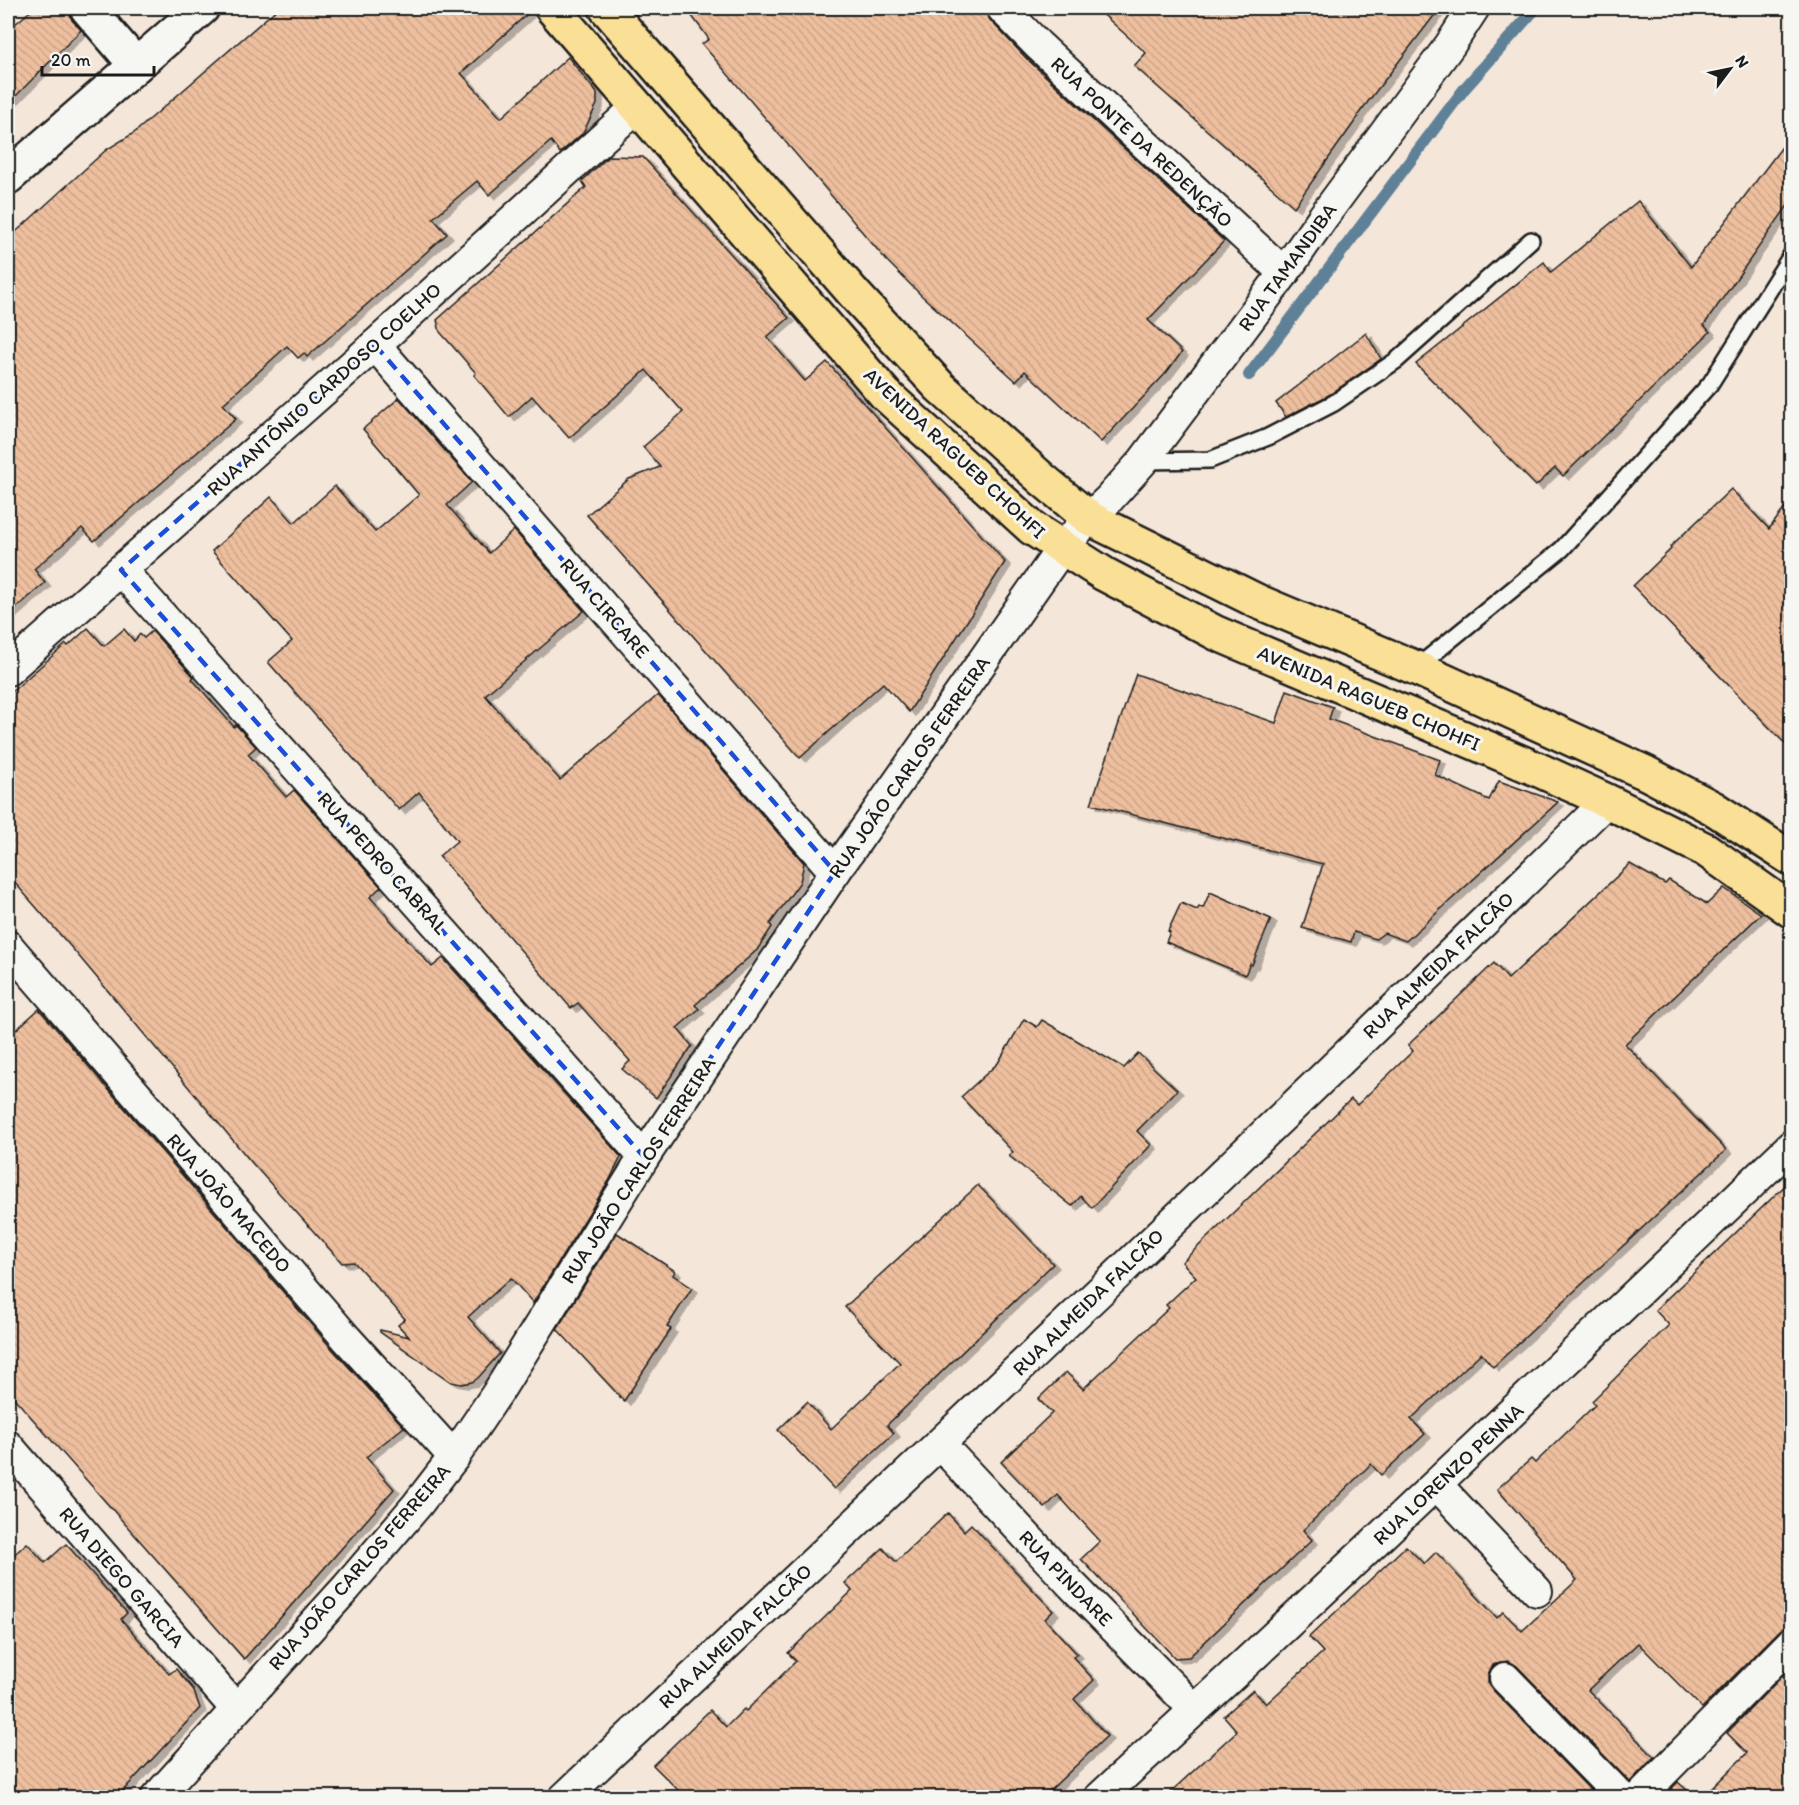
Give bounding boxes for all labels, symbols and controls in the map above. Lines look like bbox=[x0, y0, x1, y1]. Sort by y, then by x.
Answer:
scale bar bbox=[42, 39, 154, 77]
north arrow bbox=[1700, 39, 1760, 99]
text: 20 m bbox=[51, 49, 91, 71]
street label: RUA PONTE DA REDENÇÃO bbox=[1046, 51, 1238, 233]
text: N bbox=[1731, 52, 1753, 71]
street label: RUA TAMANDIBA bbox=[1233, 198, 1342, 336]
street label: RUA ANTÔNIO CARDOSO COELHO bbox=[202, 277, 446, 501]
street label: AVENIDA RAGUEB CHOHFI bbox=[859, 362, 1051, 544]
street label: RUA CIRCARE bbox=[555, 553, 655, 663]
street label: AVENIDA RAGUEB CHOHFI bbox=[1254, 640, 1484, 756]
street label: RUA JOÃO CARLOS FERREIRA bbox=[823, 651, 995, 883]
street label: RUA PEDRO CABRAL bbox=[313, 787, 453, 939]
street label: RUA ALMEIDA FALCÃO bbox=[1357, 886, 1519, 1044]
street label: RUA JOÃO CARLOS FERREIRA bbox=[556, 1052, 720, 1288]
street label: RUA JOÃO MACEDO bbox=[162, 1128, 296, 1278]
street label: RUA ALMEIDA FALCÃO bbox=[1007, 1223, 1169, 1381]
street label: RUA LORENZO PENNA bbox=[1368, 1398, 1528, 1550]
street label: RUA JOÃO CARLOS FERREIRA bbox=[263, 1459, 455, 1675]
street label: RUA DIEGO GARCIA bbox=[54, 1502, 190, 1652]
street label: RUA PINDARE bbox=[1014, 1525, 1118, 1631]
street label: RUA ALMEIDA FALCÃO bbox=[653, 1559, 817, 1713]

